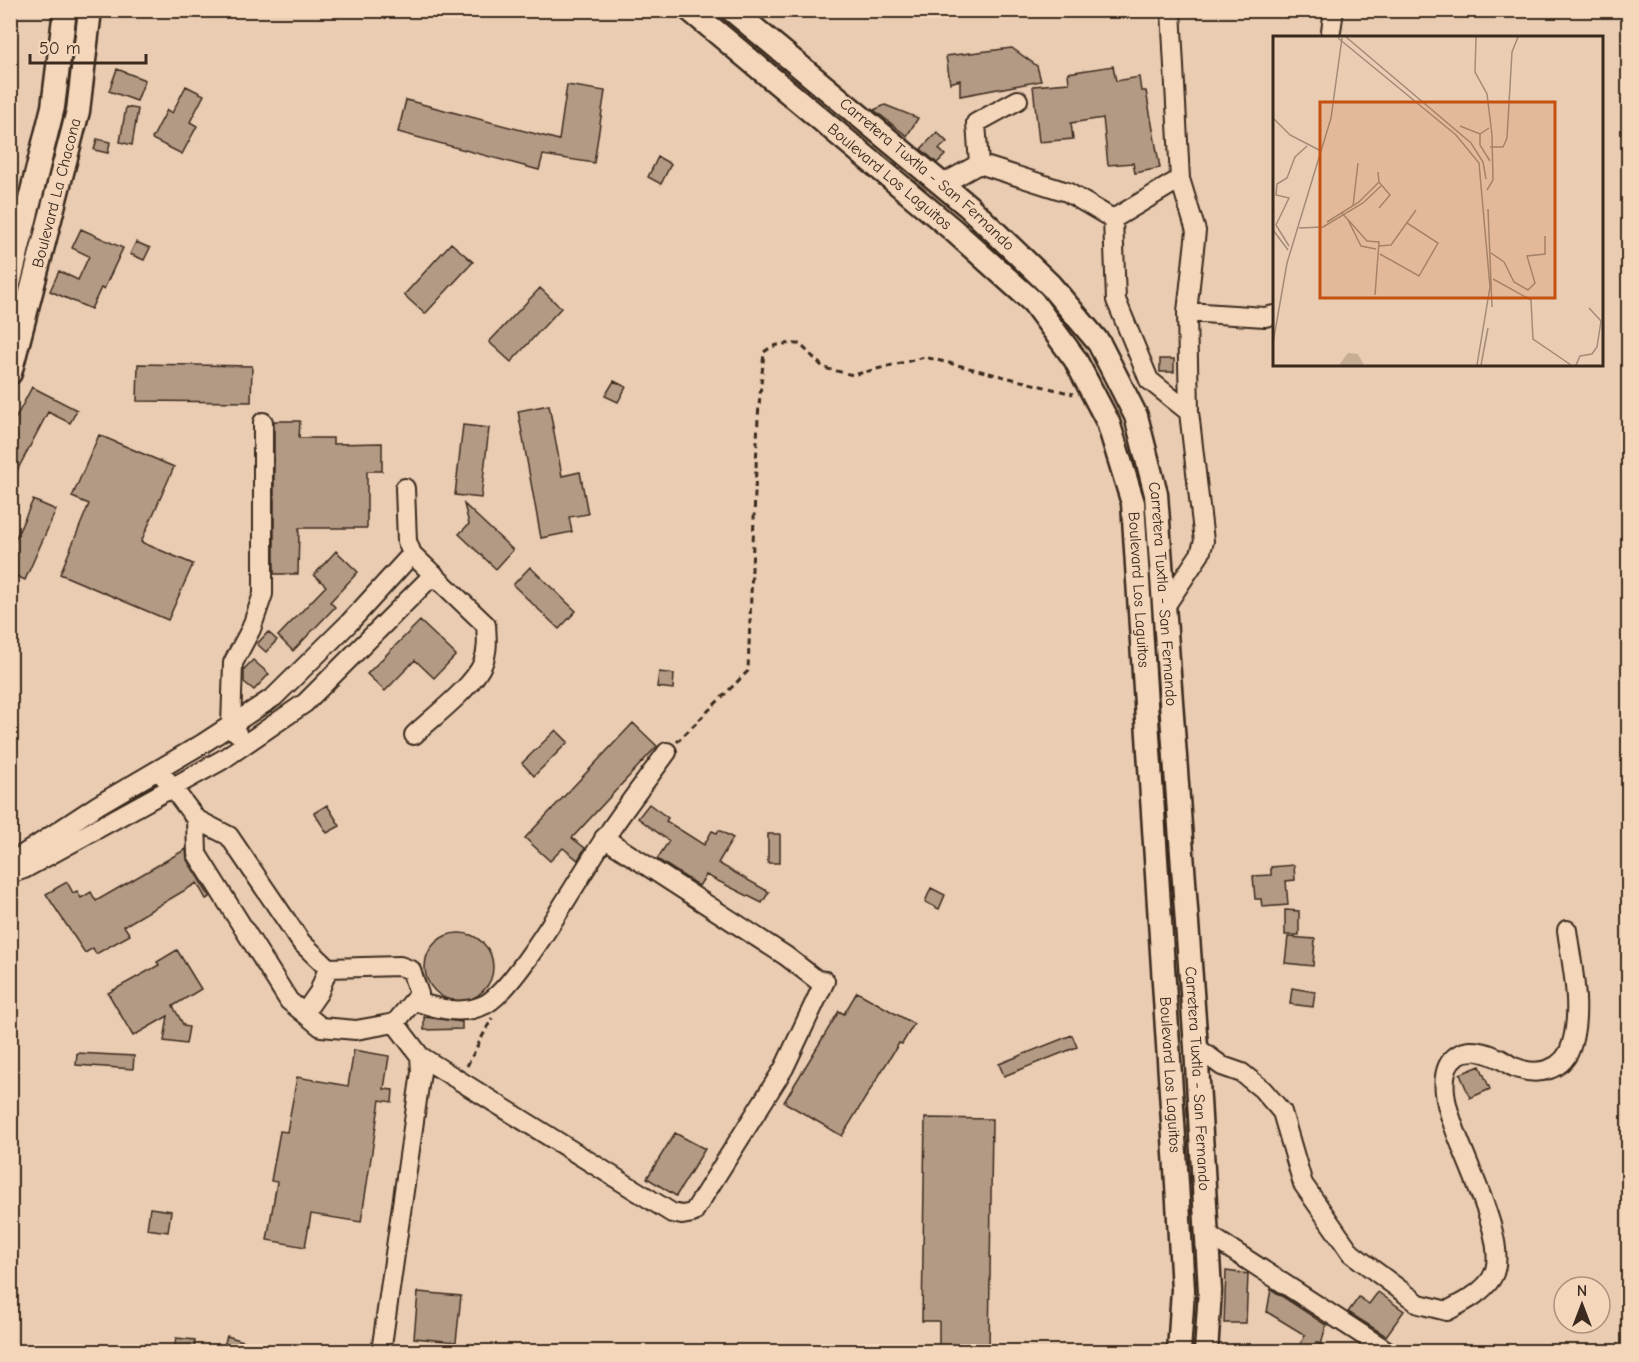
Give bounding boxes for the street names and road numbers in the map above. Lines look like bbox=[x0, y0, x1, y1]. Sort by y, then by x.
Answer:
street label: Carretera Tuxtla - San Fernando bbox=[836, 94, 1018, 255]
street label: Boulevard La Chacona bbox=[29, 116, 85, 270]
street label: Boulevard Los Laguitos bbox=[824, 120, 955, 234]
street label: Carretera Tuxtla - San Fernando bbox=[1144, 480, 1180, 707]
street label: Boulevard Los Laguitos bbox=[1125, 511, 1153, 668]
street label: Carretera Tuxtla - San Fernando bbox=[1181, 966, 1213, 1191]
street label: Boulevard Los Laguitos bbox=[1156, 996, 1184, 1153]

